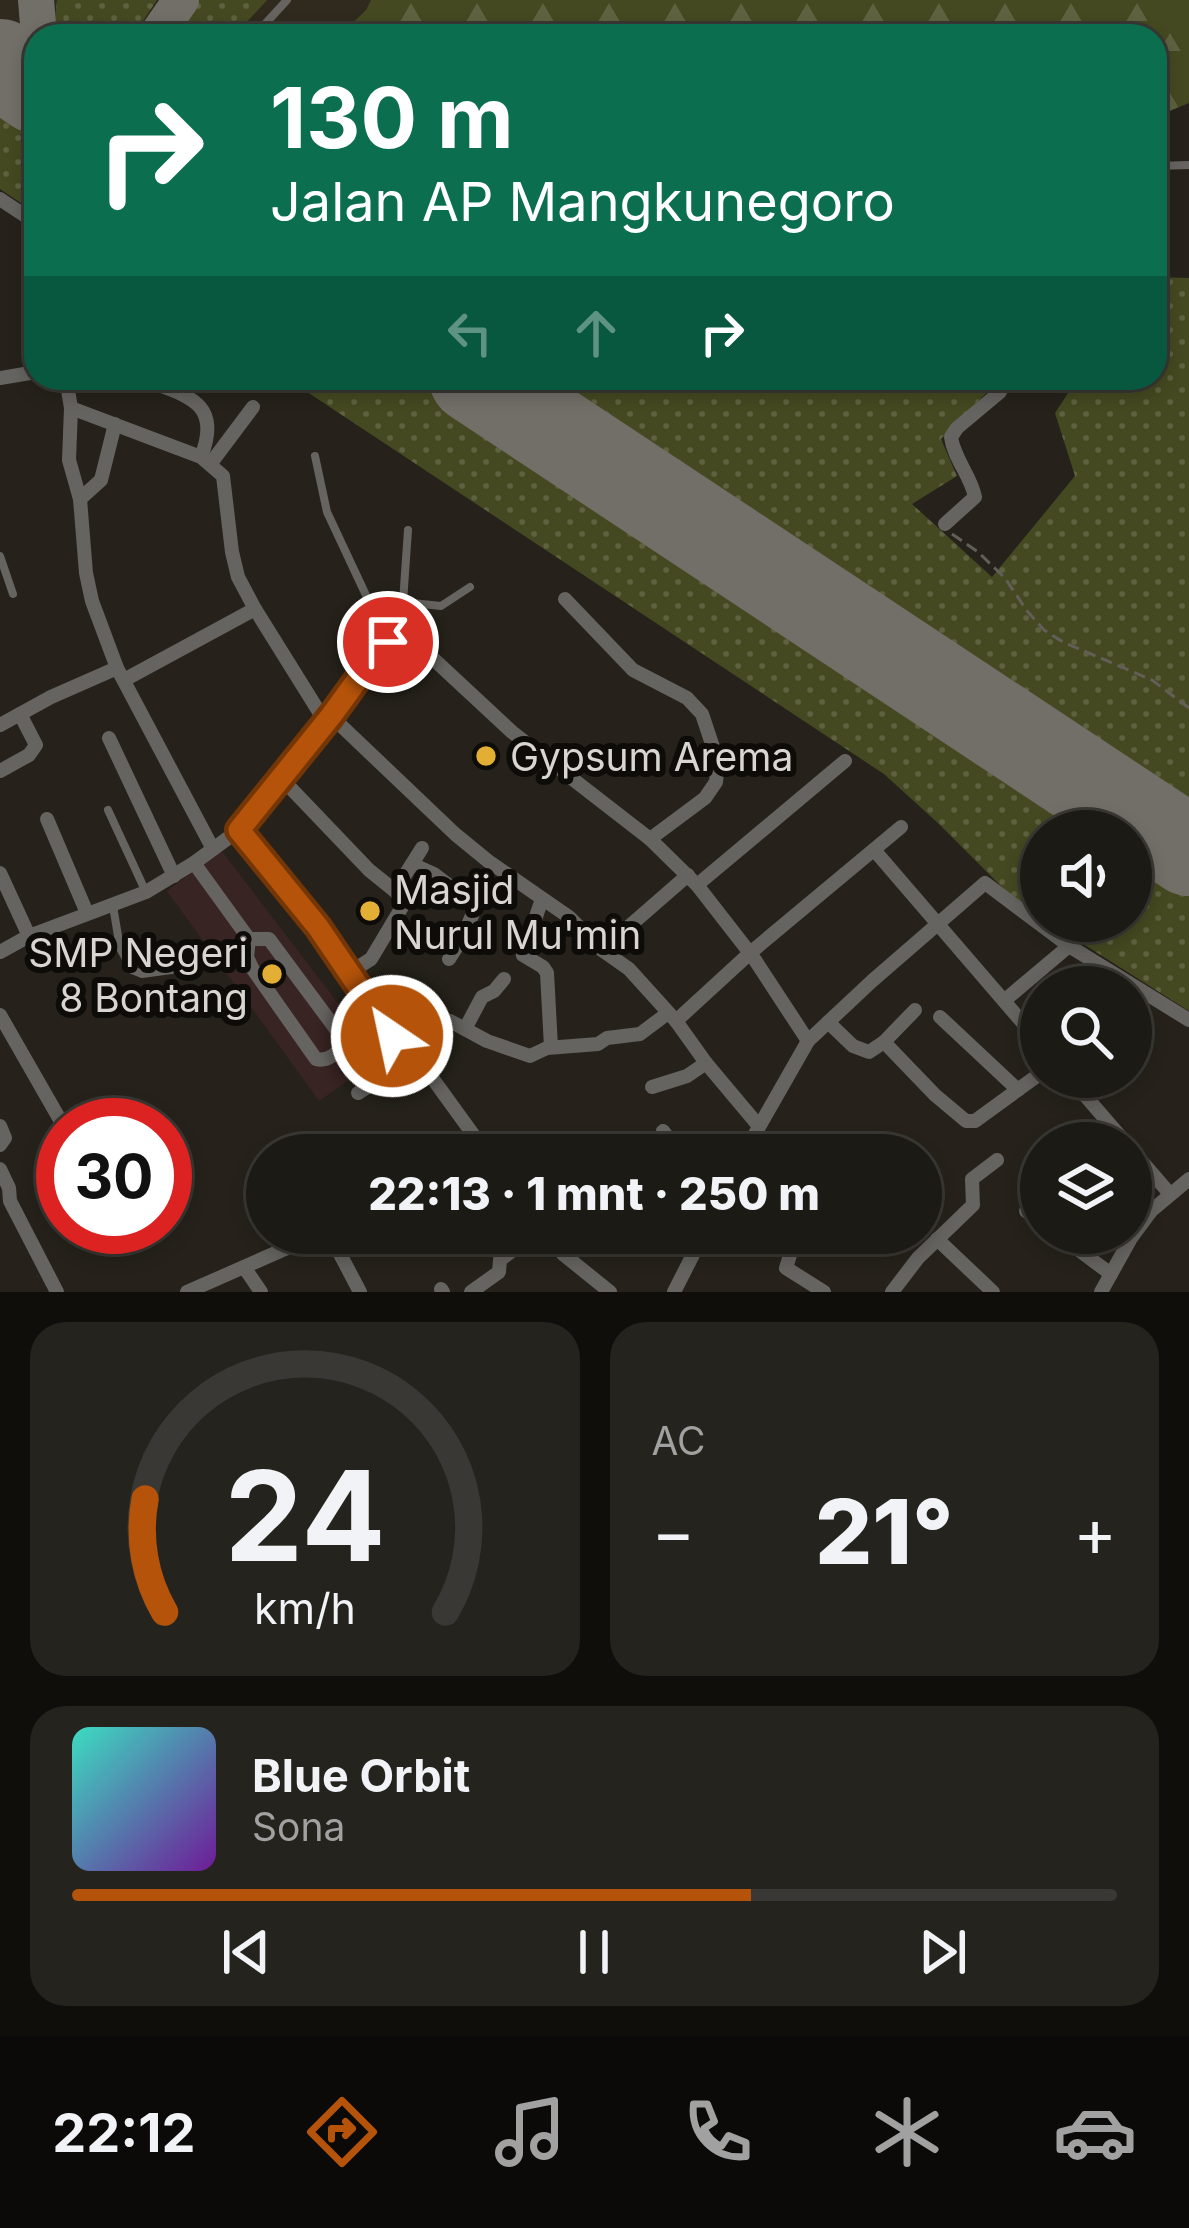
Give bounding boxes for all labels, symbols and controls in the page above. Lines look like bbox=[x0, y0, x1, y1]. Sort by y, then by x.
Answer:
text: 130 m bbox=[270, 67, 514, 168]
icon: right bbox=[72, 72, 228, 228]
text: Jalan AP Mangkunegoro bbox=[270, 169, 895, 234]
icon: left bbox=[437, 300, 503, 366]
icon: ahead bbox=[563, 300, 629, 366]
icon: right bbox=[689, 300, 755, 366]
pin bbox=[337, 591, 439, 693]
icon: arrive bbox=[355, 609, 421, 675]
place label: Gypsum Arema bbox=[510, 733, 793, 780]
marker: Gypsum Arema bbox=[473, 743, 499, 769]
map controls bbox=[1020, 810, 1152, 1254]
button: sound bbox=[1020, 810, 1152, 942]
place label: Masjid Nurul Mu'min bbox=[394, 866, 641, 958]
marker: Masjid Nurul Mu'min bbox=[357, 898, 383, 924]
place label: SMP Negeri 8 Bontang bbox=[28, 929, 248, 1021]
marker: SMP Negeri 8 Bontang bbox=[259, 961, 285, 987]
button: search bbox=[1020, 966, 1152, 1098]
position arrow bbox=[329, 973, 455, 1099]
speed limit sign: 30 bbox=[36, 1098, 192, 1254]
button: layers bbox=[1020, 1122, 1152, 1254]
text: 22:13 · 1 mnt · 250 m bbox=[368, 1166, 820, 1221]
text: AC bbox=[652, 1417, 706, 1464]
text: 24 bbox=[224, 1440, 385, 1591]
text: 21° bbox=[815, 1477, 954, 1586]
text: − bbox=[652, 1492, 695, 1572]
text: + bbox=[1073, 1492, 1117, 1572]
text: km/h bbox=[254, 1582, 356, 1634]
text: Blue Orbit bbox=[252, 1748, 470, 1803]
text: Sona bbox=[252, 1803, 345, 1850]
icon: previous bbox=[213, 1919, 279, 1985]
icon: pause bbox=[561, 1919, 627, 1985]
icon: next bbox=[910, 1919, 976, 1985]
icon: directions bbox=[300, 2090, 384, 2174]
icon: music bbox=[488, 2090, 572, 2174]
icon: phone bbox=[676, 2090, 760, 2174]
icon: climate bbox=[865, 2090, 949, 2174]
icon: car bbox=[1053, 2090, 1137, 2174]
text: 22:12 bbox=[52, 2100, 195, 2165]

